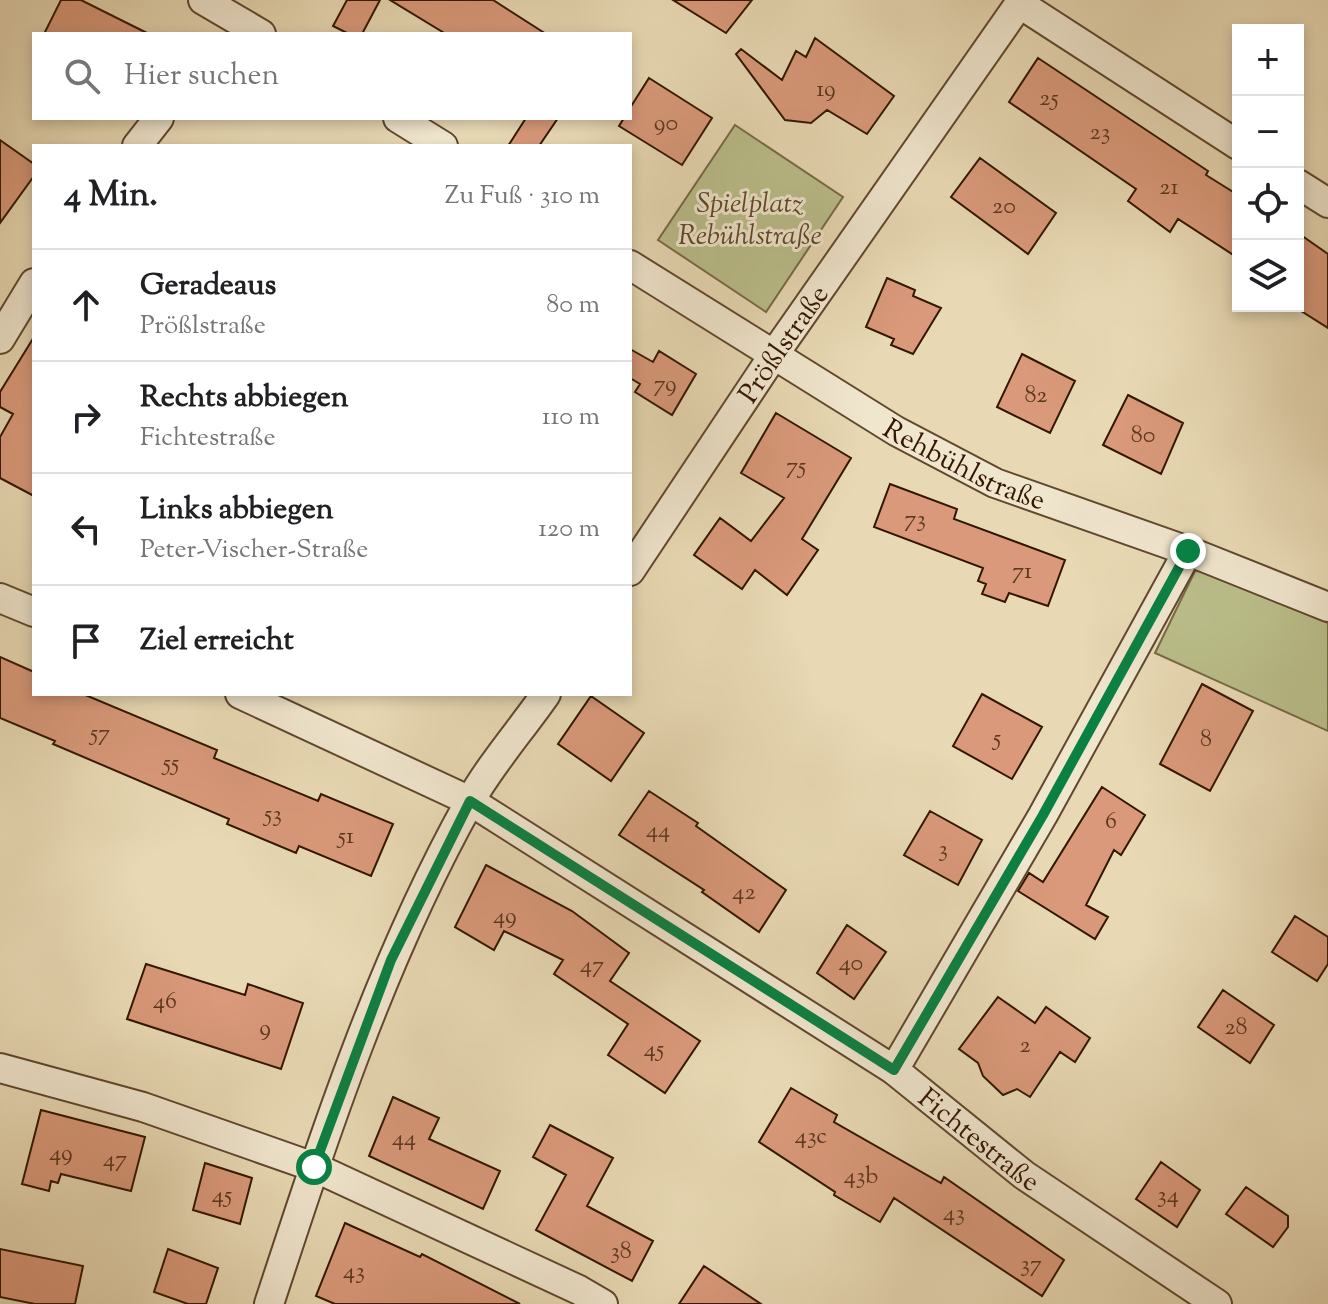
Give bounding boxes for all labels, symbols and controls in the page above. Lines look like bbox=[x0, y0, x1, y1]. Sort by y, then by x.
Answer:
map controls bbox=[1232, 24, 1304, 312]
button: + bbox=[1232, 24, 1304, 96]
search box bbox=[32, 32, 632, 120]
icon: search bbox=[60, 54, 104, 98]
text: Hier suchen bbox=[124, 55, 279, 98]
house number: 19 bbox=[816, 73, 836, 107]
house number: 25 bbox=[1039, 82, 1059, 116]
button: − bbox=[1232, 96, 1304, 168]
house number: 90 bbox=[654, 107, 678, 141]
house number: 23 bbox=[1090, 116, 1110, 150]
button: locate bbox=[1232, 168, 1304, 240]
house number: 21 bbox=[1159, 171, 1179, 205]
text: 4 Min. bbox=[64, 172, 158, 221]
text: Zu Fuß · 310 m bbox=[445, 178, 600, 215]
park label: Spielplatz Rebühlstraße bbox=[678, 185, 822, 257]
house number: 20 bbox=[992, 190, 1016, 224]
button: layers bbox=[1232, 240, 1304, 312]
text: Geradeaus bbox=[140, 265, 276, 308]
street label: Prößlstraße bbox=[730, 278, 840, 412]
icon: ahead bbox=[64, 283, 108, 327]
text: 80 m bbox=[546, 287, 600, 324]
text: Prößlstraße bbox=[140, 308, 266, 345]
house number: 79 bbox=[653, 368, 677, 402]
text: Rechts abbiegen bbox=[140, 377, 348, 420]
house number: 82 bbox=[1025, 379, 1048, 413]
icon: right bbox=[64, 395, 108, 439]
text: 110 m bbox=[542, 399, 600, 436]
street label: Rehbühlstraße bbox=[874, 410, 1050, 522]
house number: 80 bbox=[1131, 419, 1155, 453]
text: Fichtestraße bbox=[140, 420, 276, 457]
house number: 75 bbox=[786, 450, 806, 484]
text: Links abbiegen bbox=[140, 489, 333, 532]
house number: 73 bbox=[904, 503, 926, 537]
icon: left bbox=[64, 507, 108, 551]
text: 120 m bbox=[538, 511, 600, 548]
text: Peter-Vischer-Straße bbox=[140, 532, 368, 569]
route end bbox=[1170, 533, 1206, 569]
house number: 71 bbox=[1012, 555, 1032, 589]
icon: arrive bbox=[64, 619, 108, 663]
text: Ziel erreicht bbox=[140, 620, 294, 663]
house number: 57 bbox=[88, 717, 110, 751]
house number: 5 bbox=[991, 722, 1001, 756]
house number: 8 bbox=[1200, 723, 1212, 757]
house number: 55 bbox=[161, 747, 179, 781]
house number: 53 bbox=[262, 798, 282, 832]
house number: 6 bbox=[1105, 805, 1117, 839]
house number: 44 bbox=[646, 814, 670, 848]
house number: 51 bbox=[336, 820, 354, 854]
house number: 3 bbox=[938, 833, 948, 867]
house number: 42 bbox=[732, 876, 756, 910]
house number: 49 bbox=[493, 900, 517, 934]
house number: 40 bbox=[839, 947, 863, 981]
house number: 47 bbox=[580, 949, 604, 983]
house number: 46 bbox=[153, 985, 177, 1019]
house number: 28 bbox=[1224, 1011, 1248, 1045]
house number: 9 bbox=[259, 1012, 271, 1046]
house number: 2 bbox=[1019, 1029, 1031, 1063]
house number: 45 bbox=[644, 1033, 664, 1067]
street label: Fichtestraße bbox=[908, 1080, 1047, 1203]
house number: 43c bbox=[795, 1120, 827, 1154]
house number: 44 bbox=[392, 1122, 416, 1156]
house number: 49 bbox=[49, 1137, 73, 1171]
house number: 47 bbox=[103, 1143, 127, 1177]
route start bbox=[296, 1149, 332, 1185]
house number: 43b bbox=[844, 1160, 878, 1194]
house number: 45 bbox=[212, 1179, 232, 1213]
house number: 34 bbox=[1157, 1179, 1179, 1213]
house number: 43 bbox=[943, 1197, 965, 1231]
house number: 38 bbox=[610, 1235, 632, 1269]
house number: 37 bbox=[1020, 1248, 1042, 1282]
house number: 43 bbox=[343, 1255, 365, 1289]

